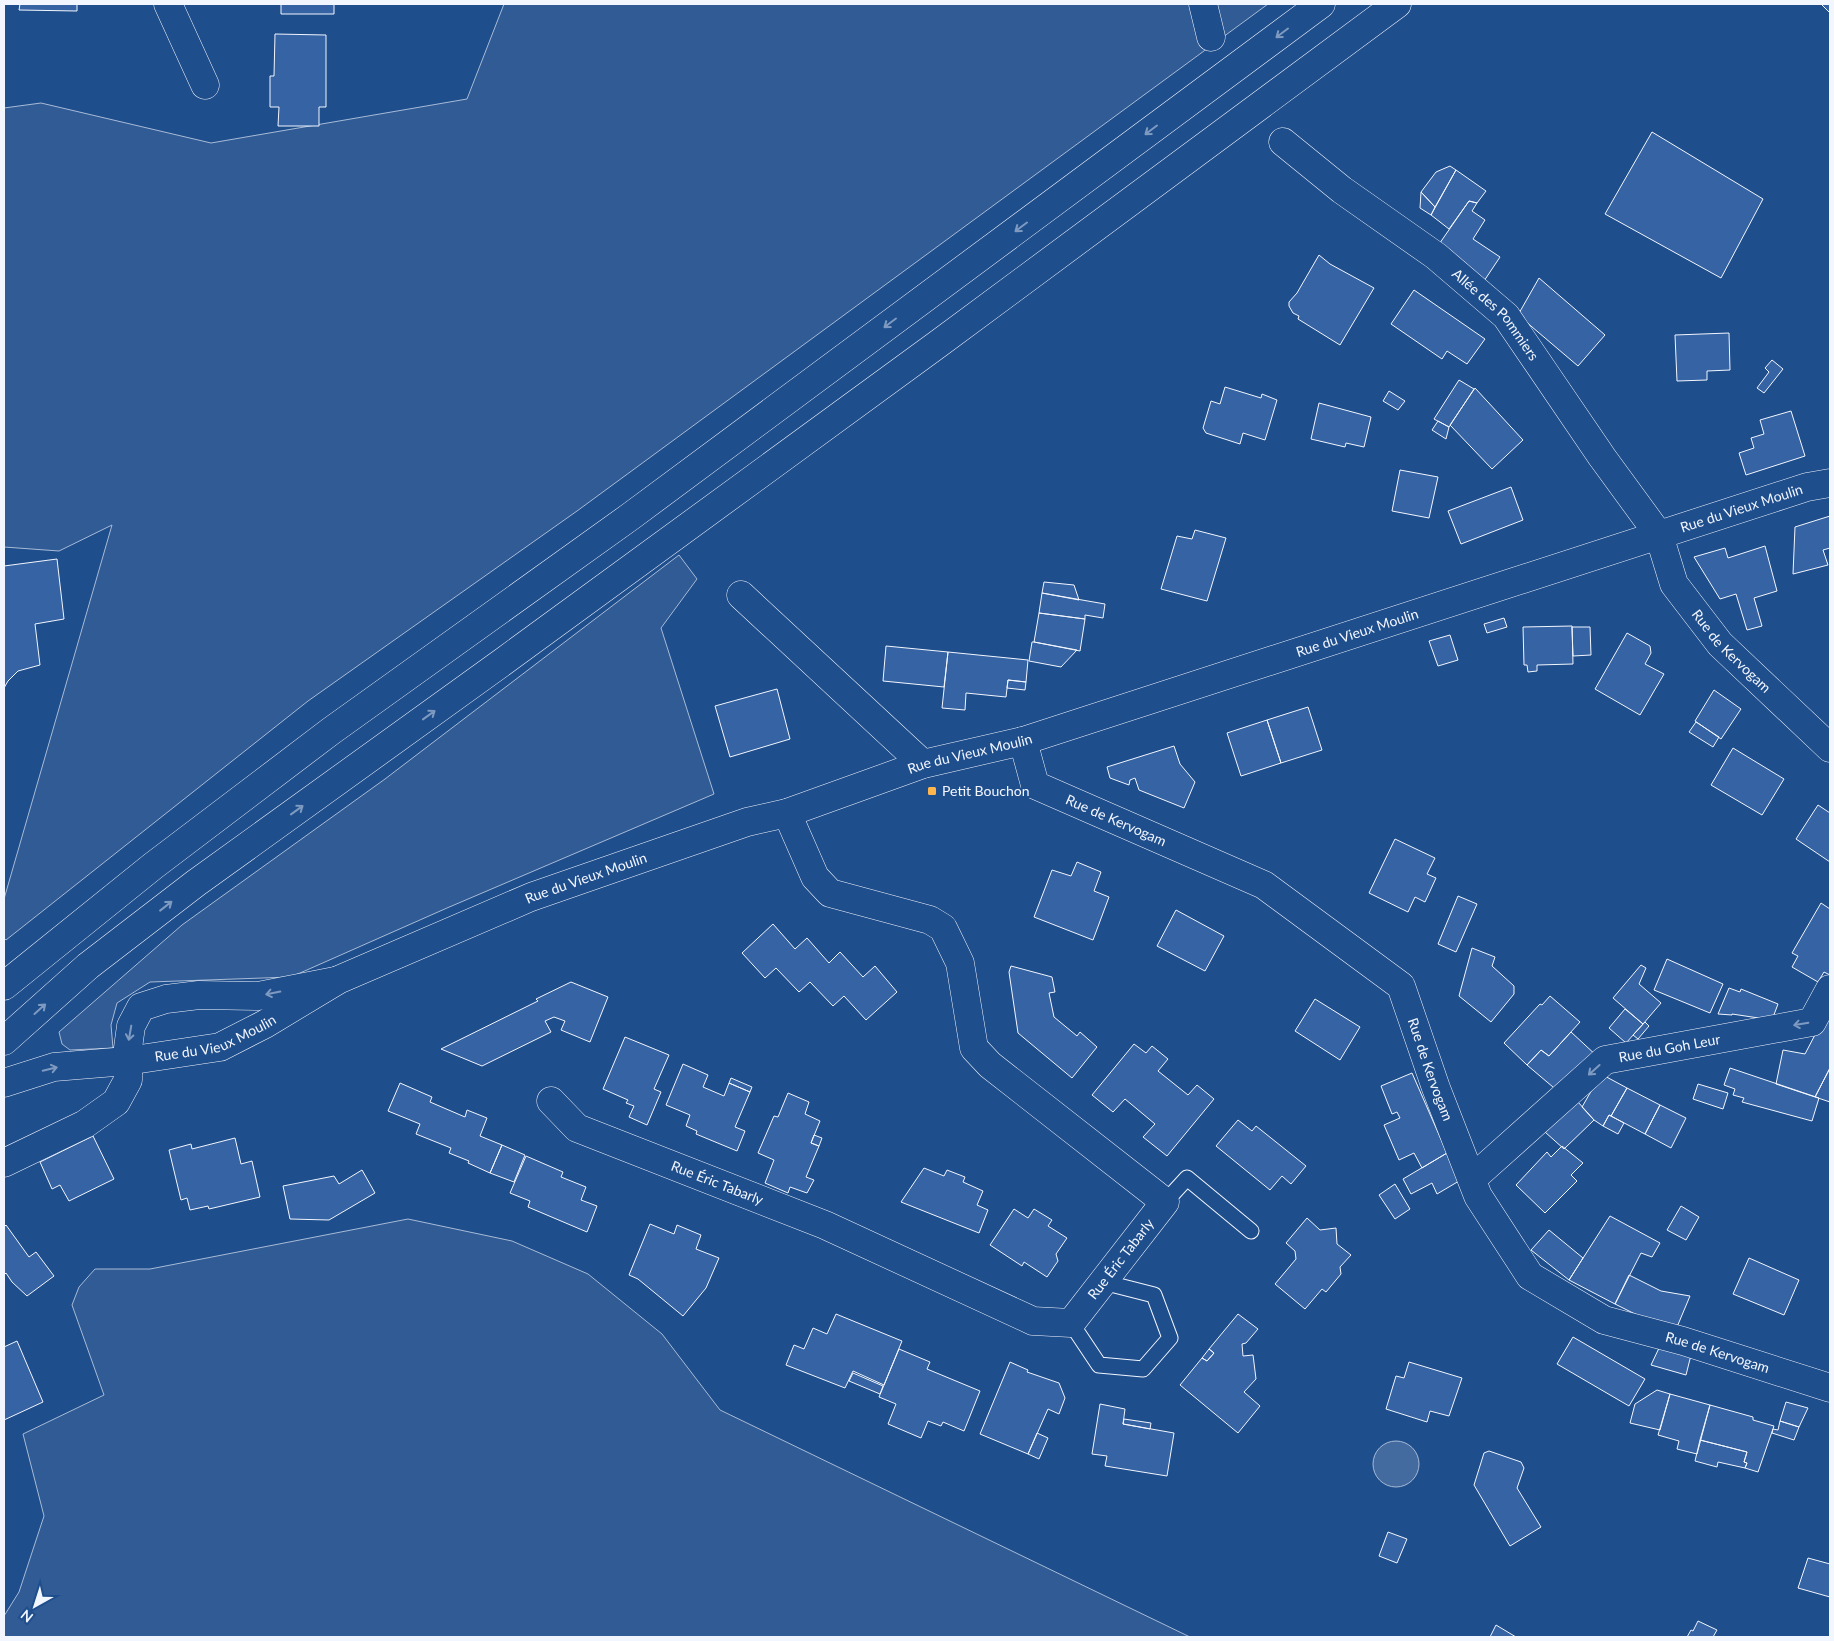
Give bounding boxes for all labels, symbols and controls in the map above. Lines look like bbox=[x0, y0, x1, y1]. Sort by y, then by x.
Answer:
one-way arrow bbox=[1275, 28, 1289, 38]
one-way arrow bbox=[1145, 124, 1158, 135]
one-way arrow bbox=[1015, 221, 1028, 232]
street label: Allée des Pommiers bbox=[1449, 265, 1543, 364]
one-way arrow bbox=[884, 318, 897, 329]
street label: Rue du Vieux Moulin bbox=[1678, 480, 1805, 536]
street label: Rue du Vieux Moulin bbox=[1294, 604, 1420, 660]
street label: Rue de Kervogam bbox=[1689, 606, 1775, 696]
one-way arrow bbox=[422, 710, 436, 720]
street label: Rue du Vieux Moulin bbox=[905, 730, 1034, 777]
place label: Petit Bouchon bbox=[942, 782, 1030, 799]
marker: Petit Bouchon bbox=[926, 785, 938, 797]
street label: Rue de Kervogam bbox=[1063, 790, 1169, 849]
one-way arrow bbox=[290, 805, 304, 815]
street label: Rue du Vieux Moulin bbox=[522, 848, 649, 907]
one-way arrow bbox=[159, 901, 172, 912]
one-way arrow bbox=[266, 989, 282, 998]
one-way arrow bbox=[34, 1003, 47, 1015]
street label: Rue du Vieux Moulin bbox=[153, 1010, 279, 1065]
street label: Rue de Kervogam bbox=[1405, 1015, 1457, 1123]
one-way arrow bbox=[1794, 1020, 1810, 1029]
one-way arrow bbox=[125, 1024, 135, 1040]
street label: Rue du Goh Leur bbox=[1617, 1030, 1722, 1065]
one-way arrow bbox=[42, 1063, 58, 1073]
one-way arrow bbox=[1587, 1065, 1600, 1076]
street label: Rue Éric Tabarly bbox=[669, 1157, 767, 1208]
street label: Rue Éric Tabarly bbox=[1084, 1214, 1157, 1302]
street label: Rue de Kervogam bbox=[1664, 1328, 1772, 1376]
north arrow bbox=[10, 1581, 60, 1631]
text: N bbox=[17, 1606, 36, 1626]

